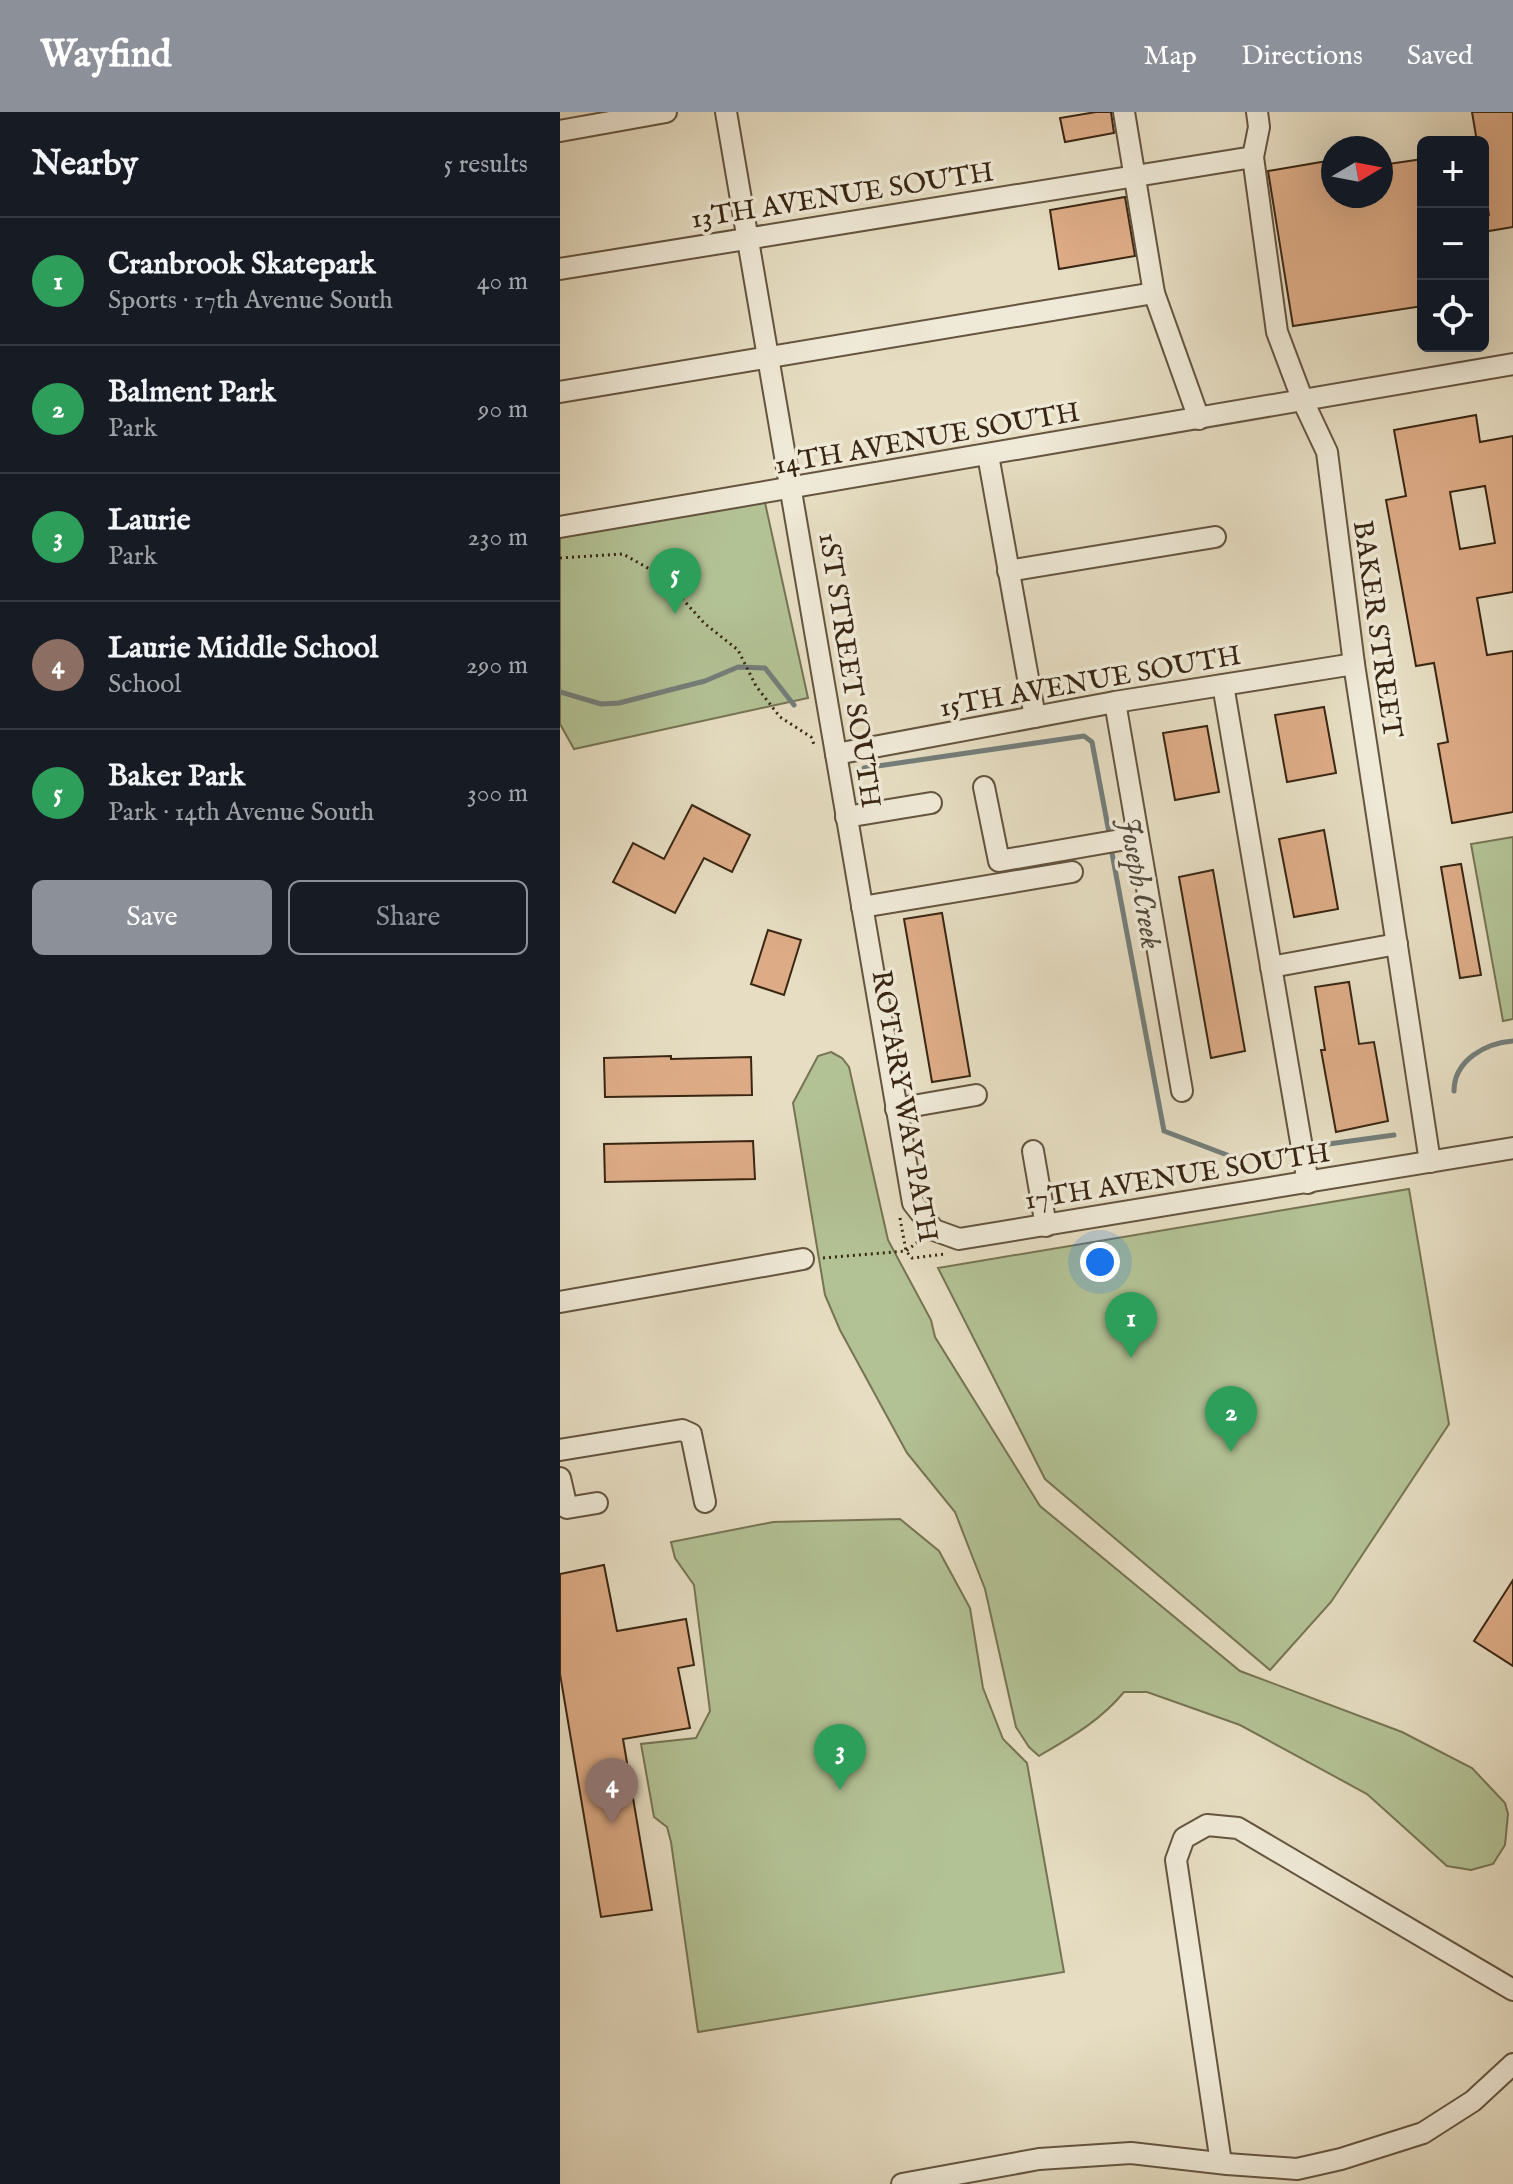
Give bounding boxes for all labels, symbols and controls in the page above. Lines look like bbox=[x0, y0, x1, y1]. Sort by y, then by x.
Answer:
text: Wayfind bbox=[40, 32, 171, 80]
text: Map bbox=[1143, 39, 1197, 74]
text: Directions bbox=[1241, 39, 1363, 74]
text: Saved bbox=[1407, 39, 1473, 74]
north arrow bbox=[1321, 136, 1393, 208]
map controls bbox=[1417, 136, 1489, 352]
button: + bbox=[1417, 136, 1489, 208]
text: Nearby bbox=[32, 143, 138, 186]
text: 5 results bbox=[444, 148, 528, 181]
street label: 13TH AVENUE SOUTH bbox=[689, 155, 996, 238]
button: − bbox=[1417, 208, 1489, 280]
text: Cranbrook Skatepark bbox=[108, 246, 376, 284]
text: 1 bbox=[53, 265, 63, 298]
text: 40 m bbox=[477, 265, 528, 298]
button: locate bbox=[1417, 280, 1489, 352]
text: Sports · 17th Avenue South bbox=[108, 284, 393, 317]
text: Balment Park bbox=[108, 374, 276, 412]
text: 2 bbox=[52, 393, 64, 426]
text: 90 m bbox=[478, 393, 528, 426]
street label: 14TH AVENUE SOUTH bbox=[772, 395, 1083, 484]
text: Park bbox=[108, 412, 157, 445]
text: Laurie bbox=[108, 502, 191, 540]
street label: BAKER STREET bbox=[1344, 518, 1409, 741]
text: 3 bbox=[53, 521, 63, 554]
text: 230 m bbox=[468, 521, 528, 554]
street label: 1ST STREET SOUTH bbox=[809, 530, 888, 811]
text: Park bbox=[108, 540, 157, 573]
pin: 5 bbox=[649, 548, 701, 614]
text: Laurie Middle School bbox=[108, 630, 378, 668]
street label: 15TH AVENUE SOUTH bbox=[937, 639, 1244, 726]
text: 4 bbox=[52, 649, 64, 682]
text: 290 m bbox=[466, 649, 528, 682]
text: School bbox=[108, 668, 181, 701]
text: Baker Park bbox=[108, 758, 245, 796]
text: 5 bbox=[53, 777, 63, 810]
text: 300 m bbox=[467, 777, 528, 810]
text: Park · 14th Avenue South bbox=[108, 796, 374, 829]
water label: Joseph Creek bbox=[1109, 815, 1169, 952]
button: Save bbox=[32, 880, 272, 955]
button: Share bbox=[288, 880, 528, 955]
street label: ROTARY WAY PATH bbox=[862, 968, 945, 1245]
street label: 17TH AVENUE SOUTH bbox=[1022, 1136, 1333, 1219]
your location bbox=[1080, 1242, 1120, 1282]
pin: 1 bbox=[1105, 1292, 1157, 1358]
pin: 2 bbox=[1205, 1386, 1257, 1452]
pin: 3 bbox=[814, 1724, 866, 1790]
pin: 4 bbox=[586, 1758, 638, 1824]

